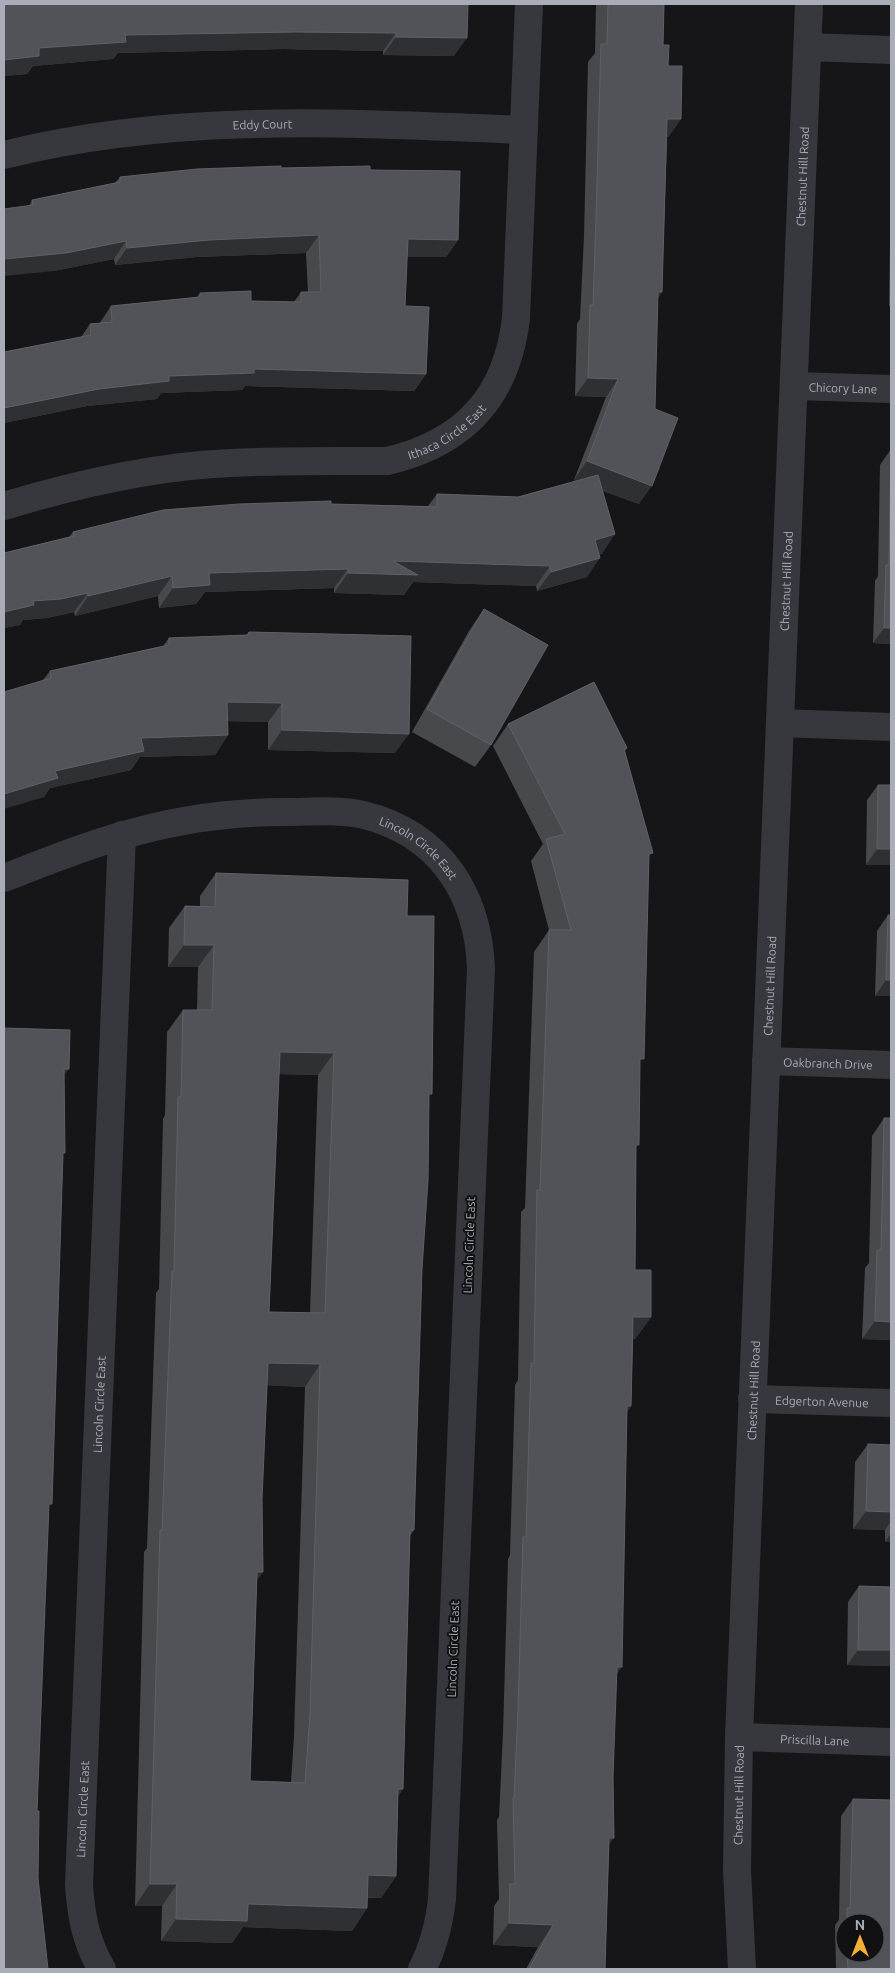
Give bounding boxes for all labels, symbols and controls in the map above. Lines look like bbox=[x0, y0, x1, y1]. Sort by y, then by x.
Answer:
street label: Eddy Court bbox=[232, 117, 293, 131]
street label: Chestnut Hill Road bbox=[794, 126, 811, 227]
street label: Chicory Lane bbox=[808, 380, 878, 395]
street label: Ithaca Circle East bbox=[406, 401, 488, 461]
street label: Chestnut Hill Road bbox=[777, 531, 794, 631]
street label: Lincoln Circle East bbox=[378, 814, 461, 882]
street label: Chestnut Hill Road bbox=[761, 936, 778, 1036]
street label: Oakbranch Drive bbox=[783, 1055, 873, 1071]
street label: Lincoln Circle East bbox=[461, 1196, 477, 1294]
street label: Chestnut Hill Road bbox=[744, 1340, 762, 1441]
street label: Lincoln Circle East bbox=[90, 1355, 107, 1453]
street label: Edgerton Avenue bbox=[775, 1393, 869, 1409]
street label: Lincoln Circle East bbox=[445, 1600, 461, 1698]
street label: Priscilla Lane bbox=[780, 1732, 850, 1747]
street label: Chestnut Hill Road bbox=[731, 1745, 745, 1845]
street label: Lincoln Circle East bbox=[74, 1760, 91, 1858]
north arrow bbox=[835, 1913, 885, 1963]
text: N bbox=[855, 1917, 865, 1933]

